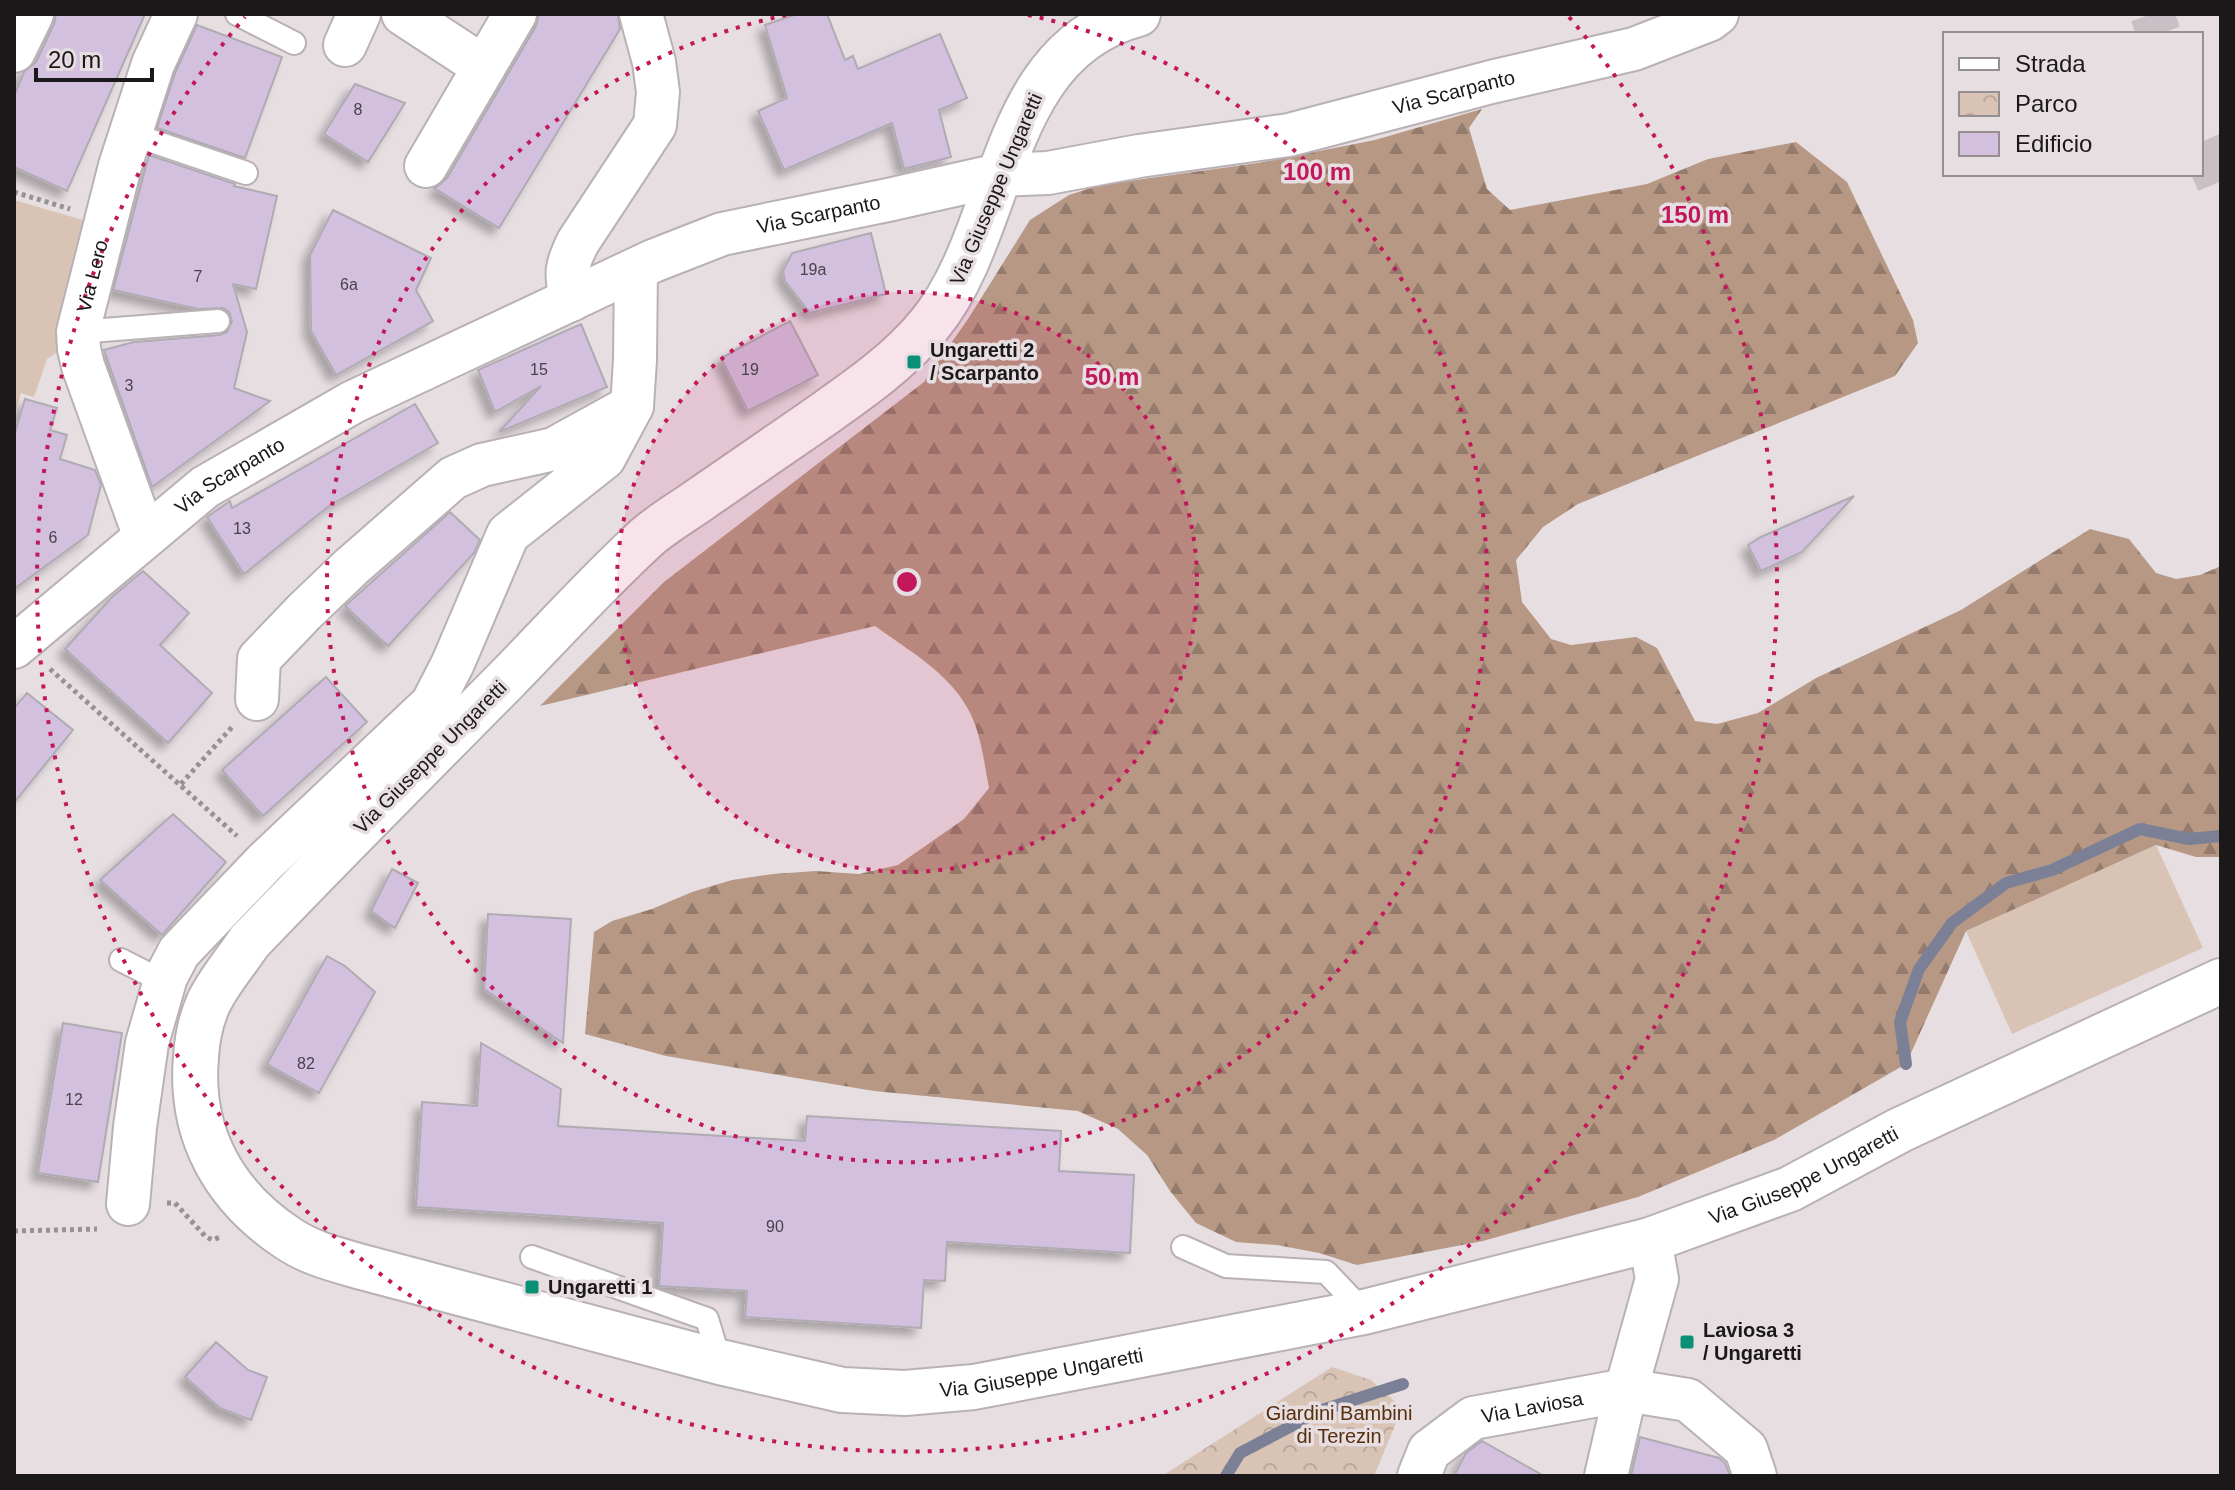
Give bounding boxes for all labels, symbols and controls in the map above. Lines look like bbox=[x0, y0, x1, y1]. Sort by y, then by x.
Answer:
scale bar bbox=[36, 32, 152, 82]
legend bbox=[1943, 32, 2203, 176]
text: 20 m bbox=[48, 46, 101, 73]
text: Strada bbox=[2015, 50, 2086, 77]
street label: Via Scarpanto bbox=[1390, 66, 1517, 118]
street label: Via Giuseppe Ungaretti bbox=[946, 90, 1046, 288]
text: Parco bbox=[2015, 90, 2078, 117]
house number: 8 bbox=[354, 101, 363, 118]
text: Edificio bbox=[2015, 130, 2092, 157]
text: 100 m bbox=[1283, 158, 1351, 185]
street label: Via Scarpanto bbox=[755, 191, 882, 238]
text: 150 m bbox=[1661, 201, 1729, 228]
street label: Via Lero bbox=[72, 237, 112, 315]
house number: 19a bbox=[800, 261, 826, 278]
house number: 7 bbox=[194, 268, 203, 285]
house number: 6a bbox=[340, 276, 358, 293]
place label: Ungaretti 2 / Scarpanto bbox=[930, 339, 1039, 384]
marker: Ungaretti 2 / Scarpanto bbox=[905, 353, 923, 371]
house number: 15 bbox=[530, 361, 548, 378]
house number: 19 bbox=[741, 361, 759, 378]
text: 50 m bbox=[1085, 363, 1139, 390]
house number: 3 bbox=[125, 377, 134, 394]
street label: Via Scarpanto bbox=[170, 433, 288, 518]
house number: 13 bbox=[233, 520, 251, 537]
house number: 6 bbox=[49, 529, 58, 546]
centre of rings bbox=[893, 568, 921, 596]
street label: Via Giuseppe Ungaretti bbox=[349, 676, 511, 838]
house number: 82 bbox=[297, 1055, 315, 1072]
house number: 12 bbox=[65, 1091, 83, 1108]
street label: Via Giuseppe Ungaretti bbox=[1706, 1122, 1902, 1229]
house number: 90 bbox=[766, 1218, 784, 1235]
place label: Ungaretti 1 bbox=[548, 1276, 652, 1298]
marker: Ungaretti 1 bbox=[523, 1278, 541, 1296]
place label: Laviosa 3 / Ungaretti bbox=[1703, 1319, 1802, 1364]
marker: Laviosa 3 / Ungaretti bbox=[1678, 1333, 1696, 1351]
street label: Via Giuseppe Ungaretti bbox=[939, 1344, 1145, 1401]
street label: Via Laviosa bbox=[1479, 1387, 1586, 1427]
park label: Giardini Bambini di Terezin bbox=[1266, 1402, 1412, 1447]

